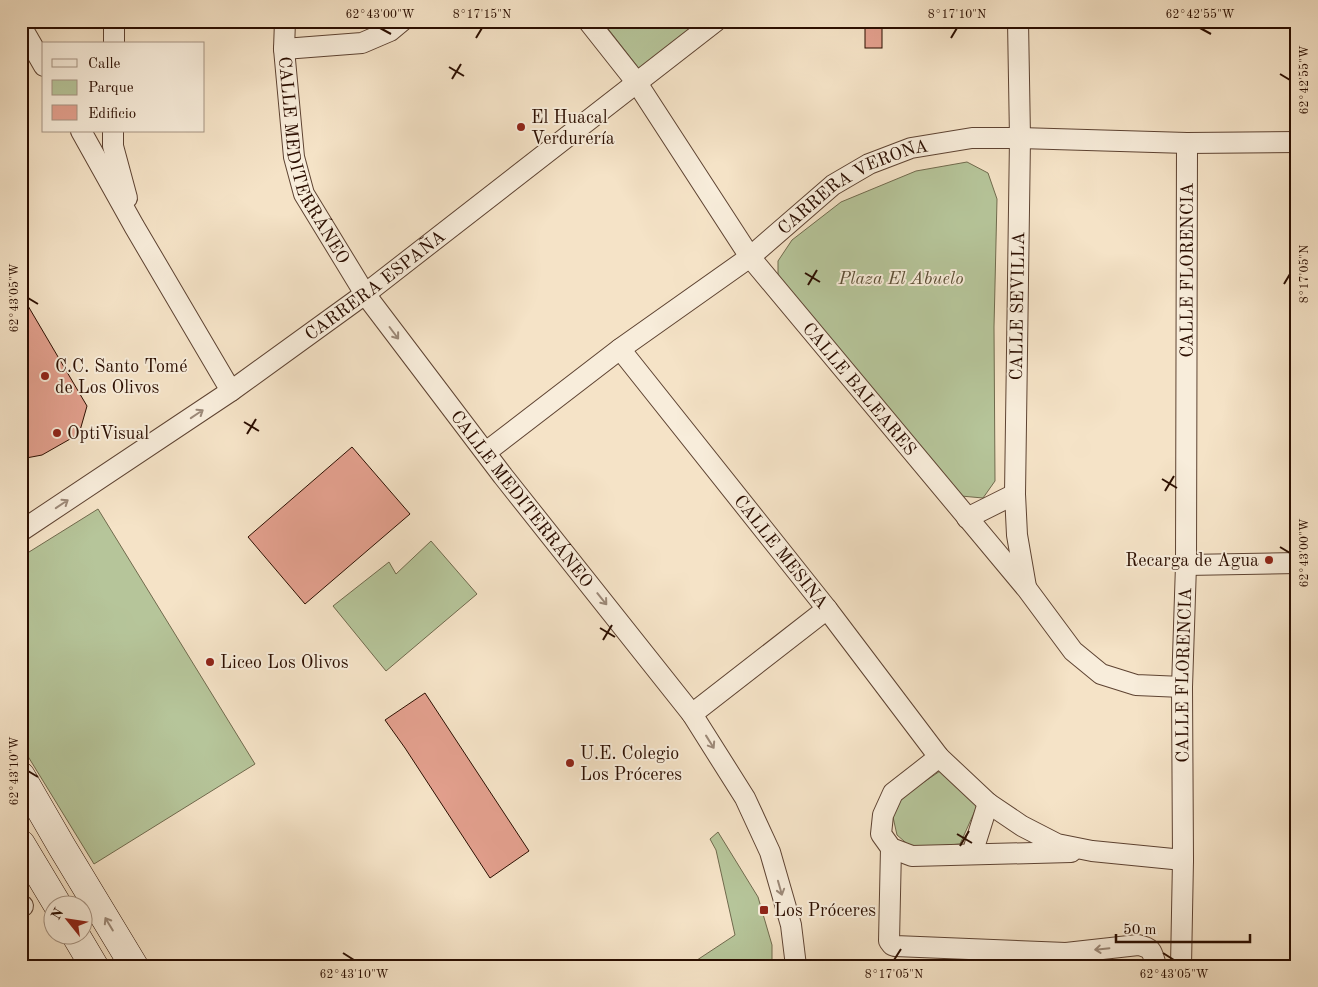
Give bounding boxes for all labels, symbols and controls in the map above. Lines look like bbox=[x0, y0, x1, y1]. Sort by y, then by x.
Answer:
text: 8°17'15"N bbox=[453, 8, 511, 21]
text: 62°42'55"W bbox=[1165, 8, 1235, 21]
text: 62°43'00"W bbox=[345, 9, 415, 21]
text: 8°17'10"N bbox=[928, 9, 986, 21]
legend bbox=[42, 42, 205, 132]
text: 62°42'55"W bbox=[1298, 45, 1311, 115]
street label: CALLE MEDITERRÁNEO bbox=[275, 56, 352, 267]
text: Calle bbox=[88, 57, 121, 72]
text: Parque bbox=[88, 81, 134, 96]
text: Edificio bbox=[88, 107, 136, 122]
place label: El Huacal Verdurería bbox=[531, 109, 615, 148]
marker: El Huacal Verdurería bbox=[515, 121, 527, 133]
street label: CARRERA VERONA bbox=[775, 137, 930, 238]
street label: CALLE FLORENCIA bbox=[1178, 182, 1197, 358]
street label: CARRERA ESPAÑA bbox=[302, 227, 449, 344]
street label: CALLE SEVILLA bbox=[1008, 231, 1028, 381]
text: 8°17'05"N bbox=[1298, 245, 1311, 303]
text: 62°43'05"W bbox=[8, 263, 21, 333]
park label: Plaza El Abuelo bbox=[837, 270, 964, 288]
street label: CALLE BALEARES bbox=[799, 320, 919, 459]
one-way arrow bbox=[389, 326, 400, 339]
place label: C.C. Santo Tomé de Los Olivos bbox=[55, 358, 187, 397]
marker: C.C. Santo Tomé de Los Olivos bbox=[39, 370, 51, 382]
street label: CALLE MEDITERRÁNEO bbox=[447, 408, 596, 591]
one-way arrow bbox=[190, 409, 204, 419]
place label: OptiVisual bbox=[67, 425, 149, 443]
marker: OptiVisual bbox=[51, 427, 63, 439]
street label: CALLE MESINA bbox=[730, 492, 831, 613]
one-way arrow bbox=[54, 499, 68, 509]
text: 62°43'00"W bbox=[1299, 518, 1311, 588]
place label: Recarga de Agua bbox=[1125, 552, 1259, 570]
marker: Recarga de Agua bbox=[1263, 554, 1275, 566]
street label: CALLE FLORENCIA bbox=[1174, 587, 1195, 763]
one-way arrow bbox=[596, 592, 607, 605]
place label: Liceo Los Olivos bbox=[220, 654, 349, 672]
marker: Liceo Los Olivos bbox=[204, 656, 216, 668]
one-way arrow bbox=[706, 735, 716, 749]
text: 62°43'10"W bbox=[9, 736, 21, 806]
place label: U.E. Colegio Los Próceres bbox=[580, 745, 682, 784]
marker: U.E. Colegio Los Próceres bbox=[564, 757, 576, 769]
one-way arrow bbox=[776, 879, 786, 895]
north arrow bbox=[42, 894, 92, 944]
place label: Los Próceres bbox=[774, 902, 876, 920]
marker: Los Próceres bbox=[758, 904, 770, 916]
text: N bbox=[49, 906, 66, 922]
scale bar bbox=[1116, 912, 1249, 944]
one-way arrow bbox=[103, 918, 113, 932]
text: 50 m bbox=[1123, 923, 1157, 938]
one-way arrow bbox=[1095, 944, 1111, 954]
text: 8°17'05"N bbox=[865, 968, 923, 981]
text: 62°43'05"W bbox=[1139, 968, 1209, 981]
text: 62°43'10"W bbox=[319, 969, 389, 981]

